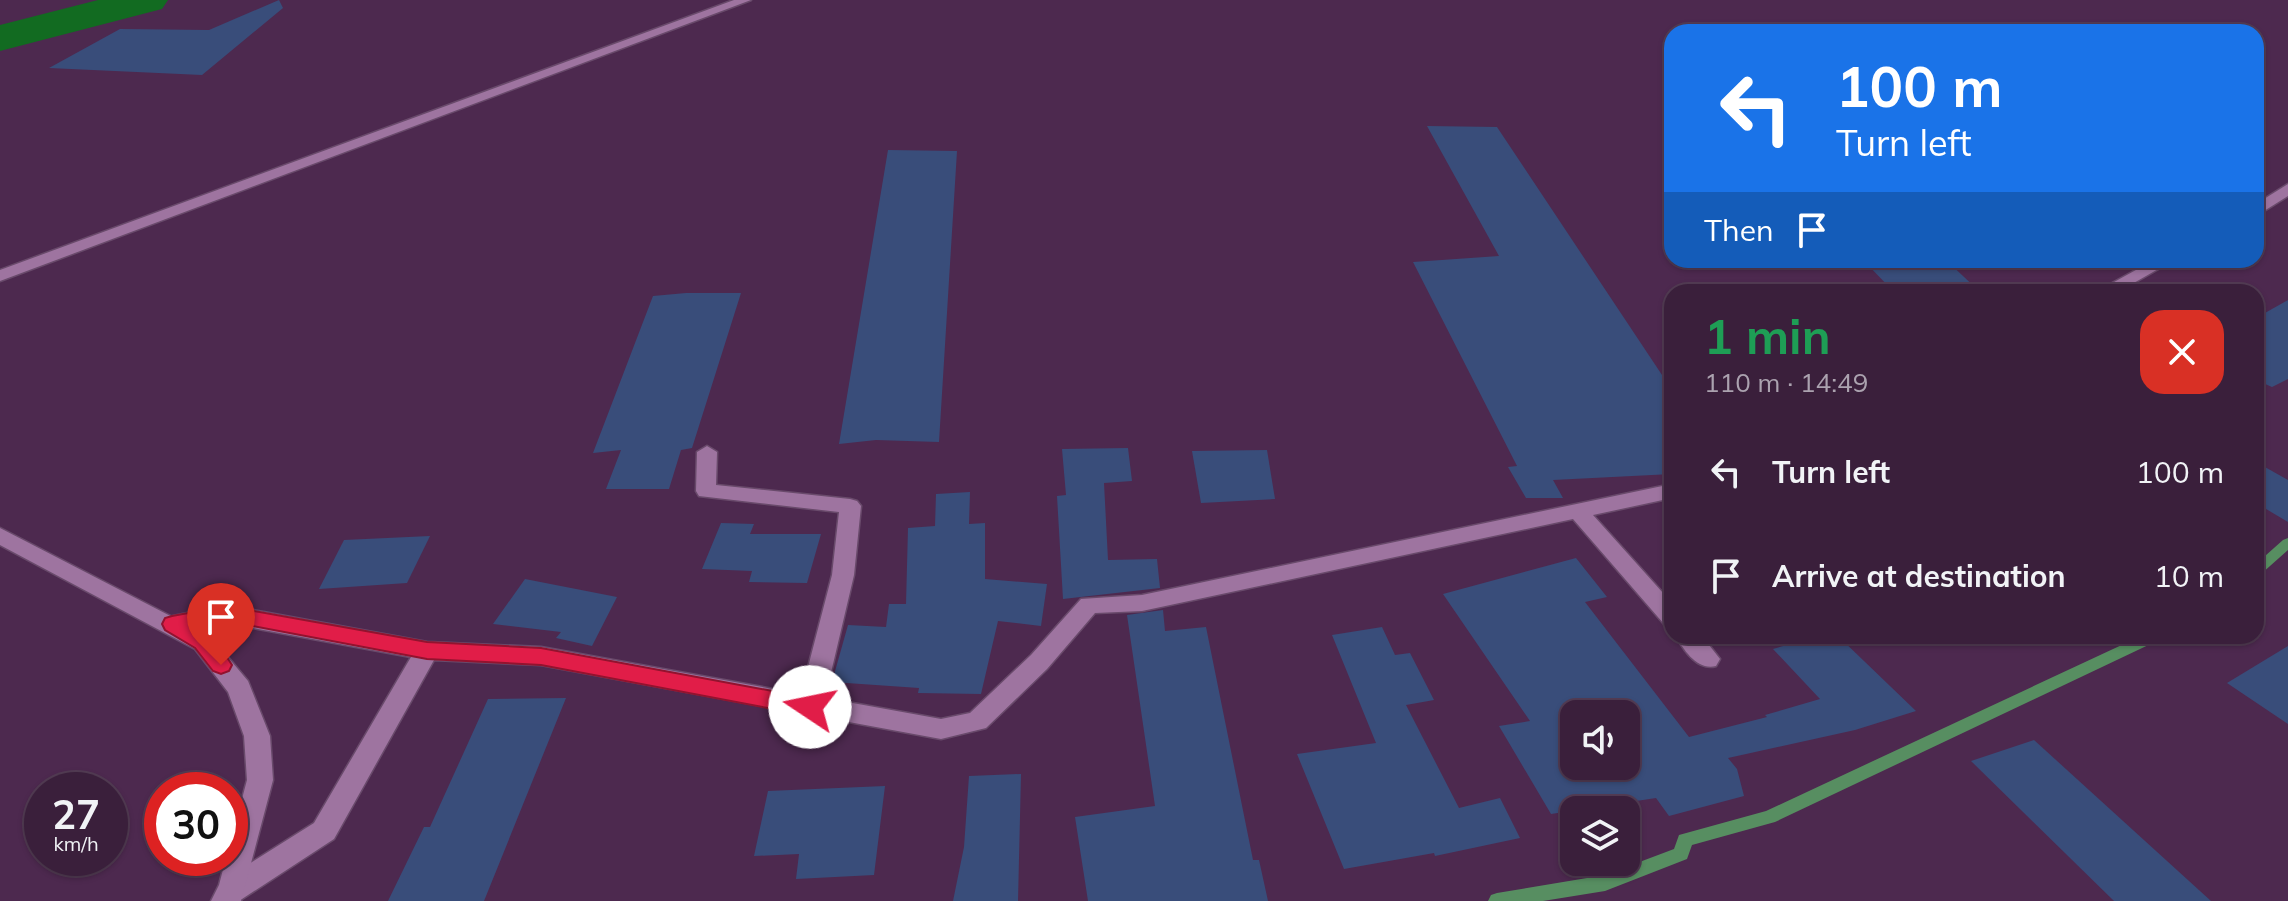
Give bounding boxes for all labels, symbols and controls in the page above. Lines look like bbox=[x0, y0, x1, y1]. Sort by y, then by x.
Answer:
text: 100 m bbox=[1836, 51, 2003, 121]
icon: left bbox=[1704, 56, 1808, 160]
text: Turn left bbox=[1836, 120, 1972, 165]
icon: arrive bbox=[1790, 208, 1834, 252]
text: Then bbox=[1704, 211, 1774, 249]
text: 1 min bbox=[1704, 306, 1831, 366]
button: close bbox=[2140, 310, 2224, 394]
text: 110 m · 14:49 bbox=[1704, 366, 1868, 399]
icon: left bbox=[1704, 450, 1748, 494]
text: Turn left bbox=[1772, 453, 1890, 491]
text: 100 m bbox=[2136, 453, 2224, 491]
icon: arrive bbox=[1704, 554, 1748, 598]
text: Arrive at destination bbox=[1772, 557, 2066, 595]
text: 10 m bbox=[2154, 557, 2224, 595]
pin bbox=[187, 583, 255, 665]
icon: arrive bbox=[199, 595, 243, 639]
position arrow bbox=[768, 665, 852, 749]
map controls bbox=[1560, 700, 1640, 876]
button: sound bbox=[1560, 700, 1640, 780]
speed limit sign: 30 bbox=[144, 772, 248, 876]
text: 27 bbox=[52, 789, 100, 839]
button: layers bbox=[1560, 796, 1640, 876]
text: km/h bbox=[53, 831, 99, 856]

